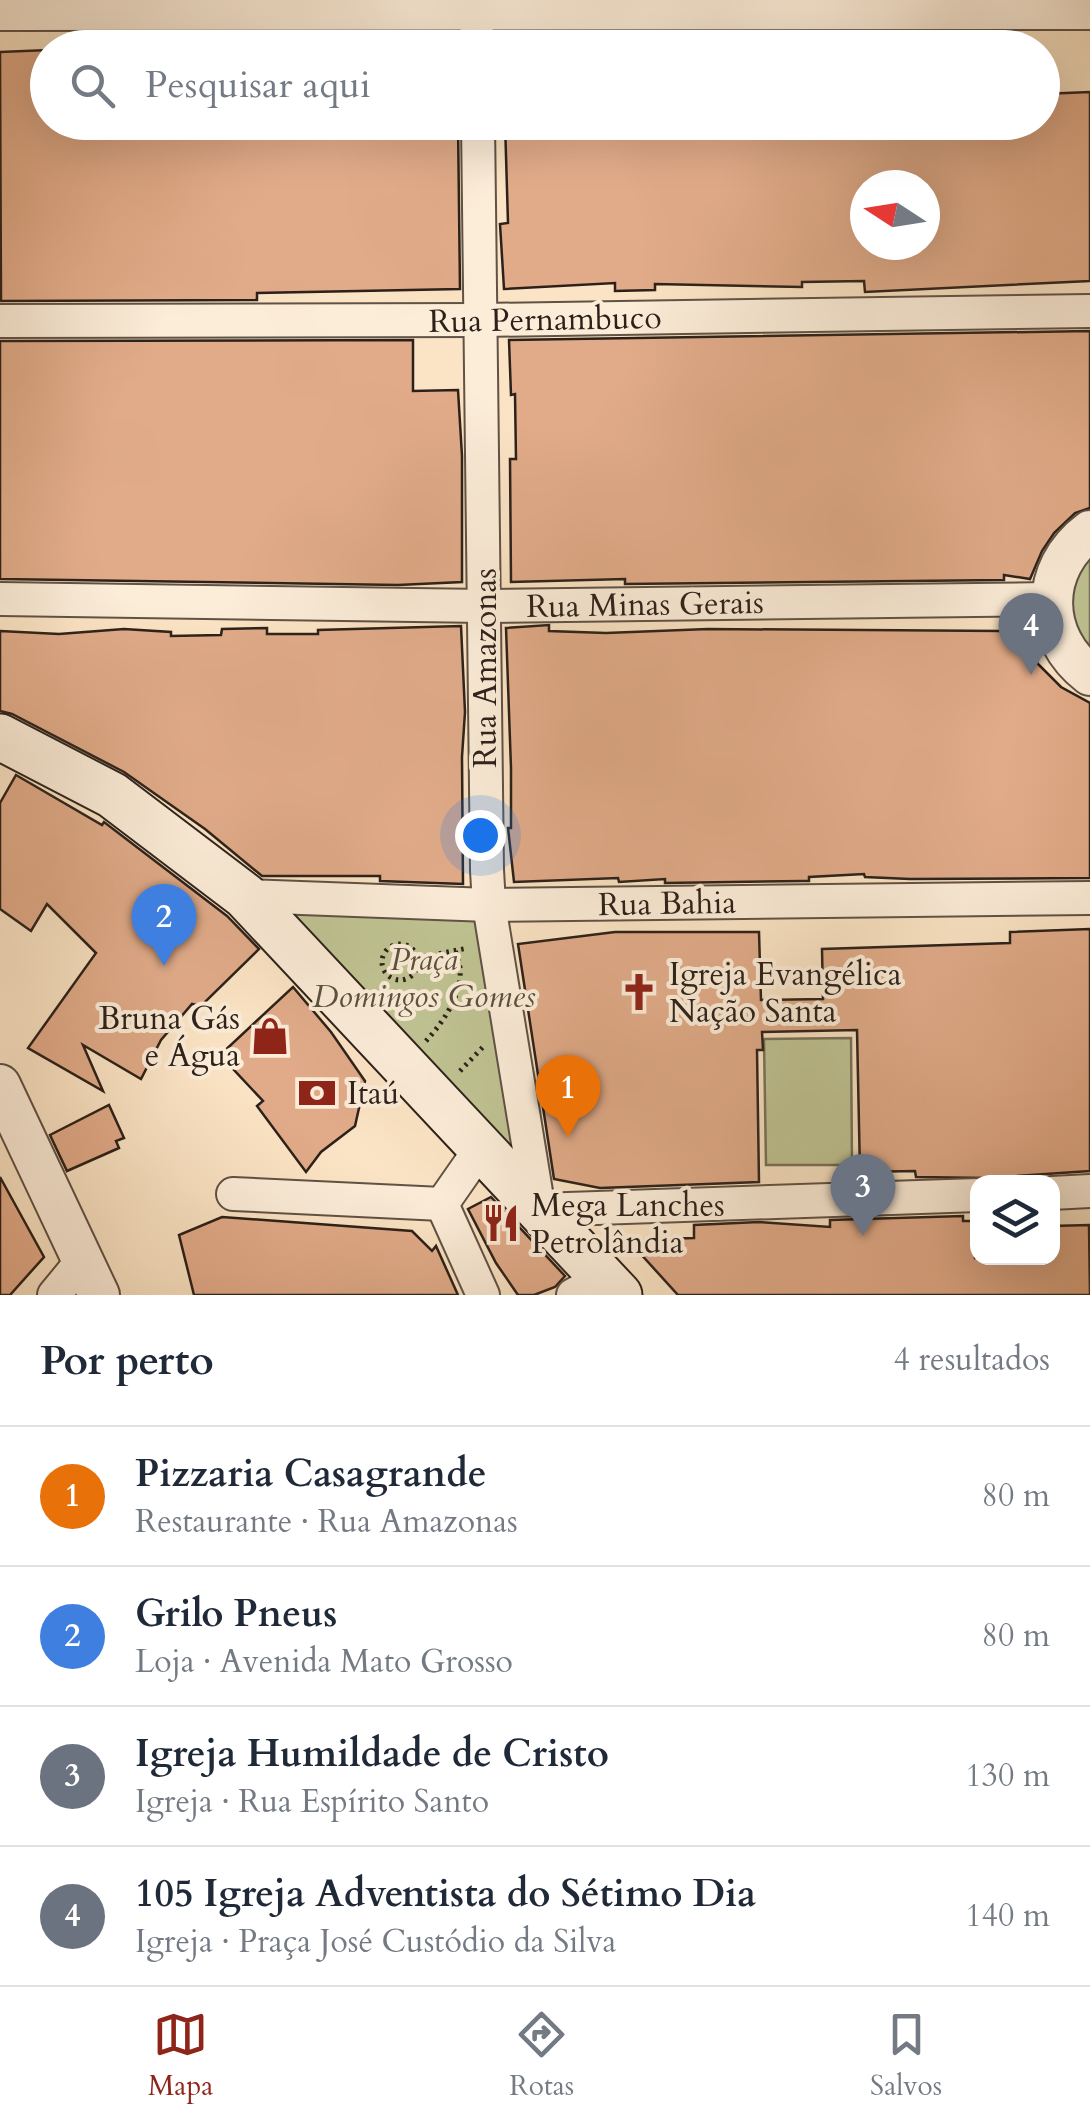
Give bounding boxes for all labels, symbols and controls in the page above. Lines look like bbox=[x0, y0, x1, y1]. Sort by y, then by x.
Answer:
search box bbox=[30, 30, 1060, 140]
icon: search bbox=[65, 58, 120, 113]
text: Pesquisar aqui bbox=[145, 59, 371, 111]
north arrow bbox=[850, 170, 940, 260]
street label: Rua Pernambuco bbox=[428, 296, 662, 344]
street label: Rua Amazonas bbox=[464, 568, 508, 768]
street label: Rua Minas Gerais bbox=[526, 581, 764, 629]
pin: 4 bbox=[998, 592, 1064, 675]
your location bbox=[455, 810, 506, 861]
street label: Rua Bahia bbox=[598, 881, 737, 927]
pin: 2 bbox=[132, 884, 196, 966]
park label: Praça Domingos Gomes bbox=[312, 938, 536, 1019]
place label: Igreja Evangélica Nação Santa bbox=[669, 953, 902, 1034]
church icon: Igreja Evangélica Nação Santa bbox=[618, 971, 660, 1013]
place label: Bruna Gás e Água bbox=[99, 997, 240, 1078]
shop icon: Bruna Gás e Água bbox=[249, 1015, 291, 1057]
pin: 1 bbox=[536, 1054, 600, 1137]
bank icon: Itaú bbox=[296, 1072, 338, 1114]
place label: Itaú bbox=[347, 1072, 399, 1116]
pin: 3 bbox=[830, 1154, 896, 1236]
map controls bbox=[970, 1175, 1060, 1265]
button: layers bbox=[970, 1175, 1060, 1265]
place label: Mega Lanches Petrolândia bbox=[531, 1184, 725, 1265]
restaurant icon: Mega Lanches Petrolândia bbox=[480, 1202, 522, 1244]
text: Por perto bbox=[40, 1332, 214, 1389]
text: 4 resultados bbox=[893, 1338, 1050, 1382]
text: Pizzaria Casagrande bbox=[135, 1448, 487, 1500]
text: 1 bbox=[64, 1474, 81, 1518]
text: 80 m bbox=[982, 1474, 1050, 1518]
text: Restaurante · Rua Amazonas bbox=[135, 1500, 518, 1544]
text: Grilo Pneus bbox=[135, 1588, 337, 1640]
text: 2 bbox=[64, 1614, 81, 1658]
text: 80 m bbox=[982, 1614, 1050, 1658]
text: Loja · Avenida Mato Grosso bbox=[135, 1640, 513, 1684]
text: Igreja Humildade de Cristo bbox=[135, 1728, 609, 1780]
text: 3 bbox=[64, 1754, 81, 1798]
text: 130 m bbox=[965, 1754, 1050, 1798]
text: Igreja · Rua Espírito Santo bbox=[135, 1780, 489, 1824]
text: 105 Igreja Adventista do Sétimo Dia bbox=[135, 1868, 756, 1920]
text: 4 bbox=[64, 1894, 81, 1938]
text: 140 m bbox=[965, 1894, 1050, 1938]
text: Igreja · Praça José Custódio da Silva bbox=[135, 1920, 616, 1964]
tab: Mapa bbox=[148, 2007, 213, 2105]
tab: Rotas bbox=[509, 2007, 574, 2105]
tab: Salvos bbox=[870, 2007, 942, 2105]

